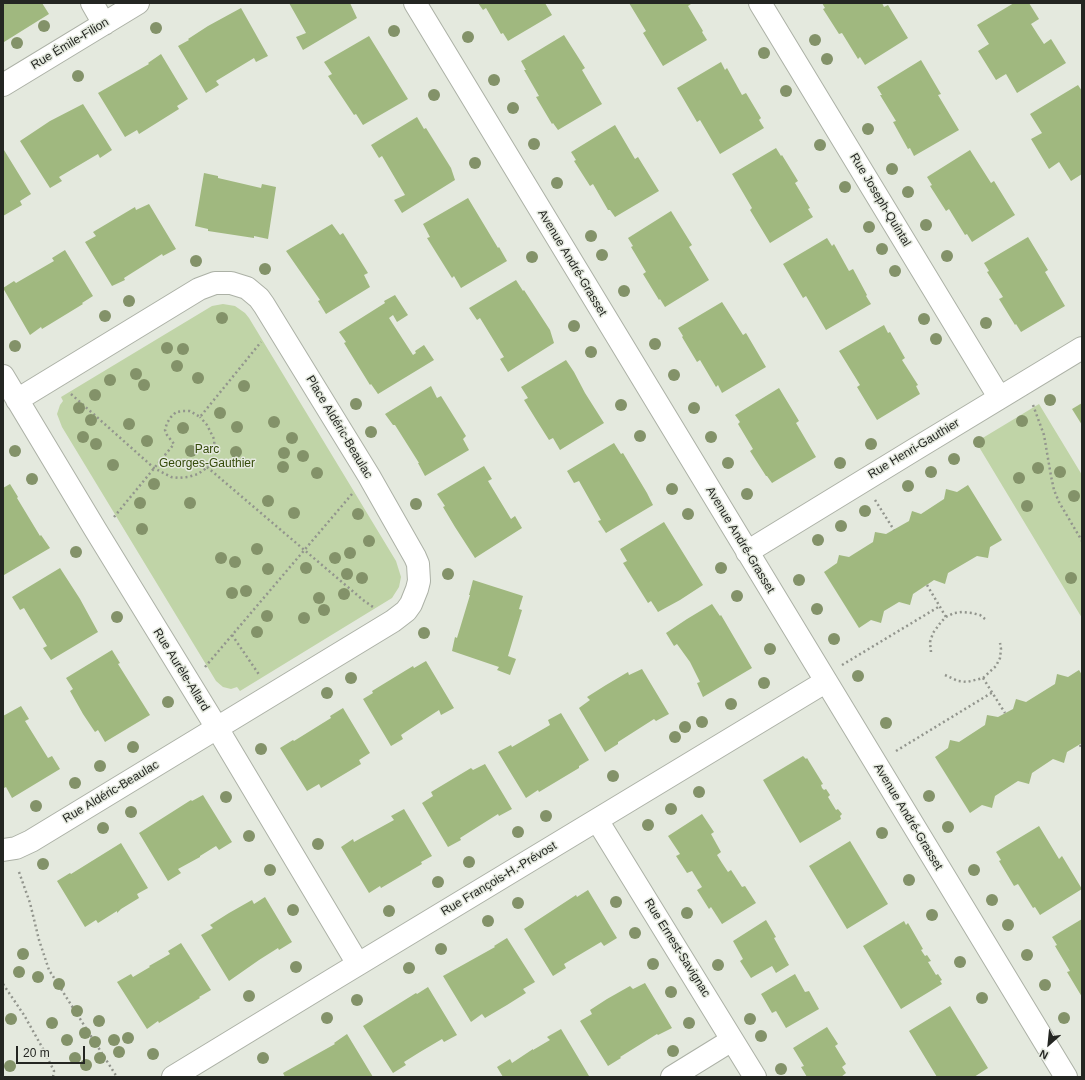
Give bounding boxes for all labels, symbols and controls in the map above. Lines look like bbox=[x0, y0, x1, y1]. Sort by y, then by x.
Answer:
street label: Rue Émile-Filion bbox=[29, 15, 111, 73]
street label: Rue Joseph-Quintal bbox=[847, 151, 913, 249]
street label: Avenue André-Grasset bbox=[534, 207, 610, 319]
street label: Place Aldéric-Beaulac bbox=[303, 373, 375, 481]
street label: Rue Henri-Gauthier bbox=[866, 416, 962, 482]
park label: Parc Georges-Gauthier bbox=[159, 443, 255, 471]
street label: Avenue André-Grasset bbox=[702, 484, 778, 596]
street label: Rue Aurèle-Allard bbox=[150, 626, 212, 714]
street label: Rue Aldéric-Beaulac bbox=[60, 758, 162, 826]
street label: Avenue André-Grasset bbox=[870, 761, 946, 873]
street label: Rue François-H.-Prévost bbox=[439, 839, 559, 919]
street label: Rue Ernest-Savignac bbox=[641, 896, 713, 1000]
north arrow bbox=[1029, 1024, 1069, 1064]
scale bar bbox=[18, 1038, 87, 1064]
text: 20 m bbox=[23, 1046, 50, 1060]
text: N bbox=[1037, 1048, 1050, 1062]

